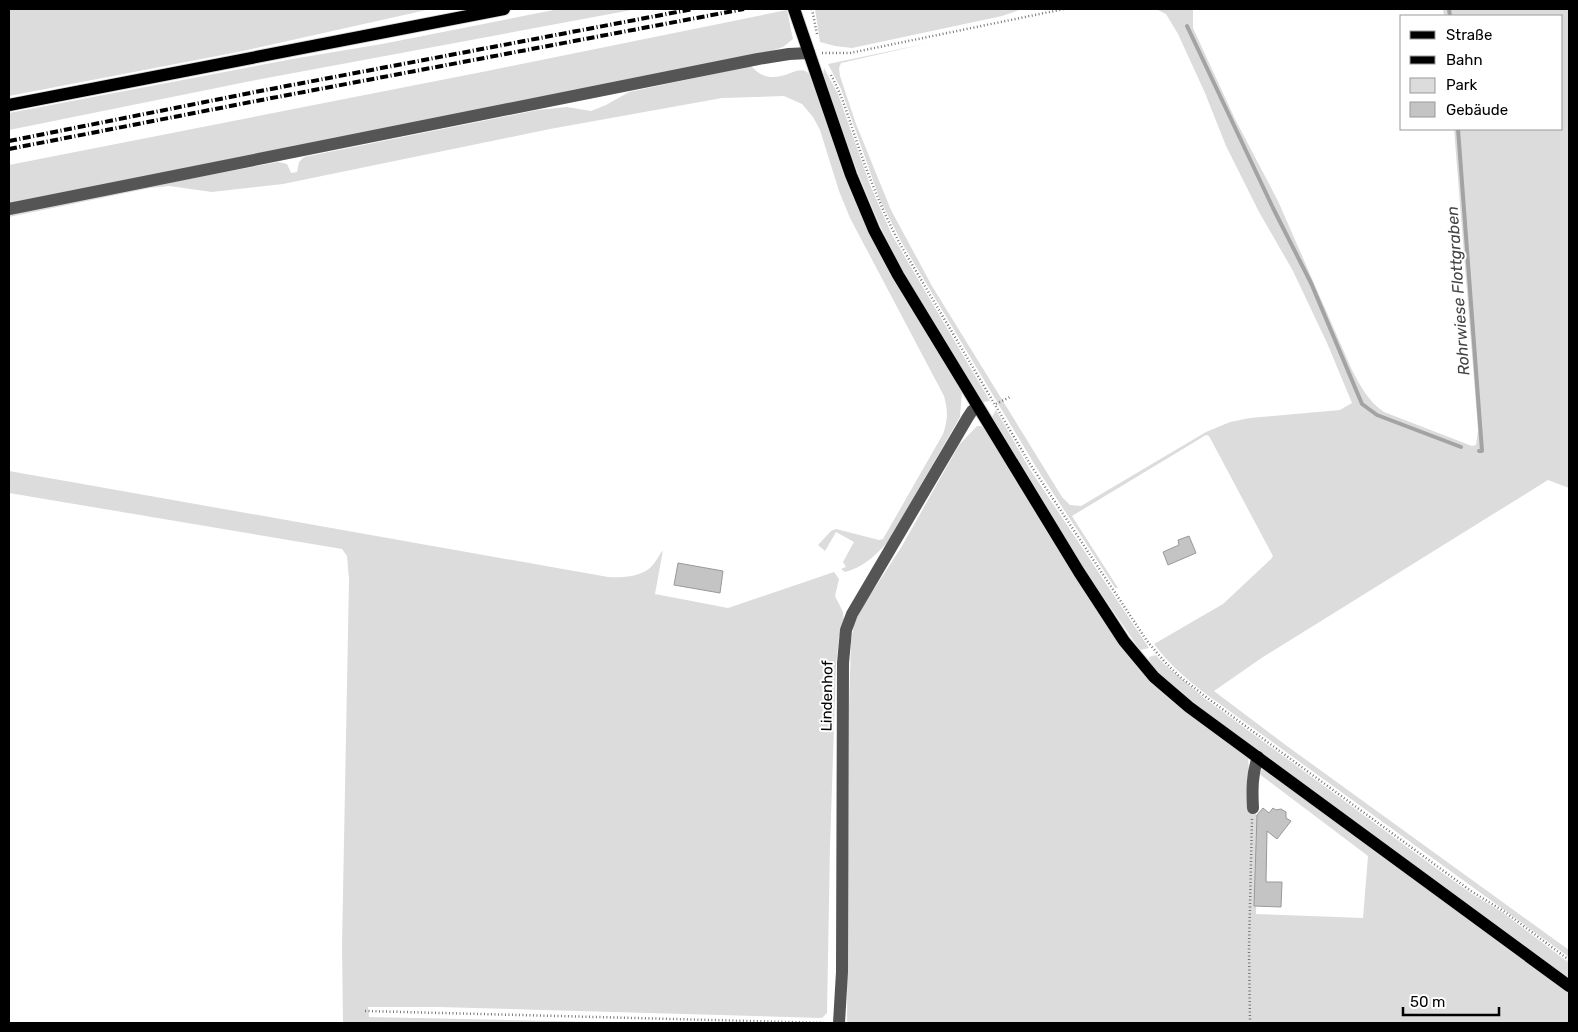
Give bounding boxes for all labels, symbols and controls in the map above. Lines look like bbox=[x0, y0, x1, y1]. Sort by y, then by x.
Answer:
legend bbox=[1400, 15, 1563, 130]
text: Straße bbox=[1446, 26, 1492, 44]
text: Bahn bbox=[1446, 51, 1483, 69]
text: Park bbox=[1446, 76, 1477, 94]
text: Gebäude bbox=[1446, 101, 1508, 119]
water label: Rohrwiese Flottgraben bbox=[1443, 206, 1473, 376]
street label: Lindenhof bbox=[817, 660, 837, 732]
scale bar bbox=[1403, 984, 1499, 1016]
text: 50 m bbox=[1410, 993, 1445, 1011]

